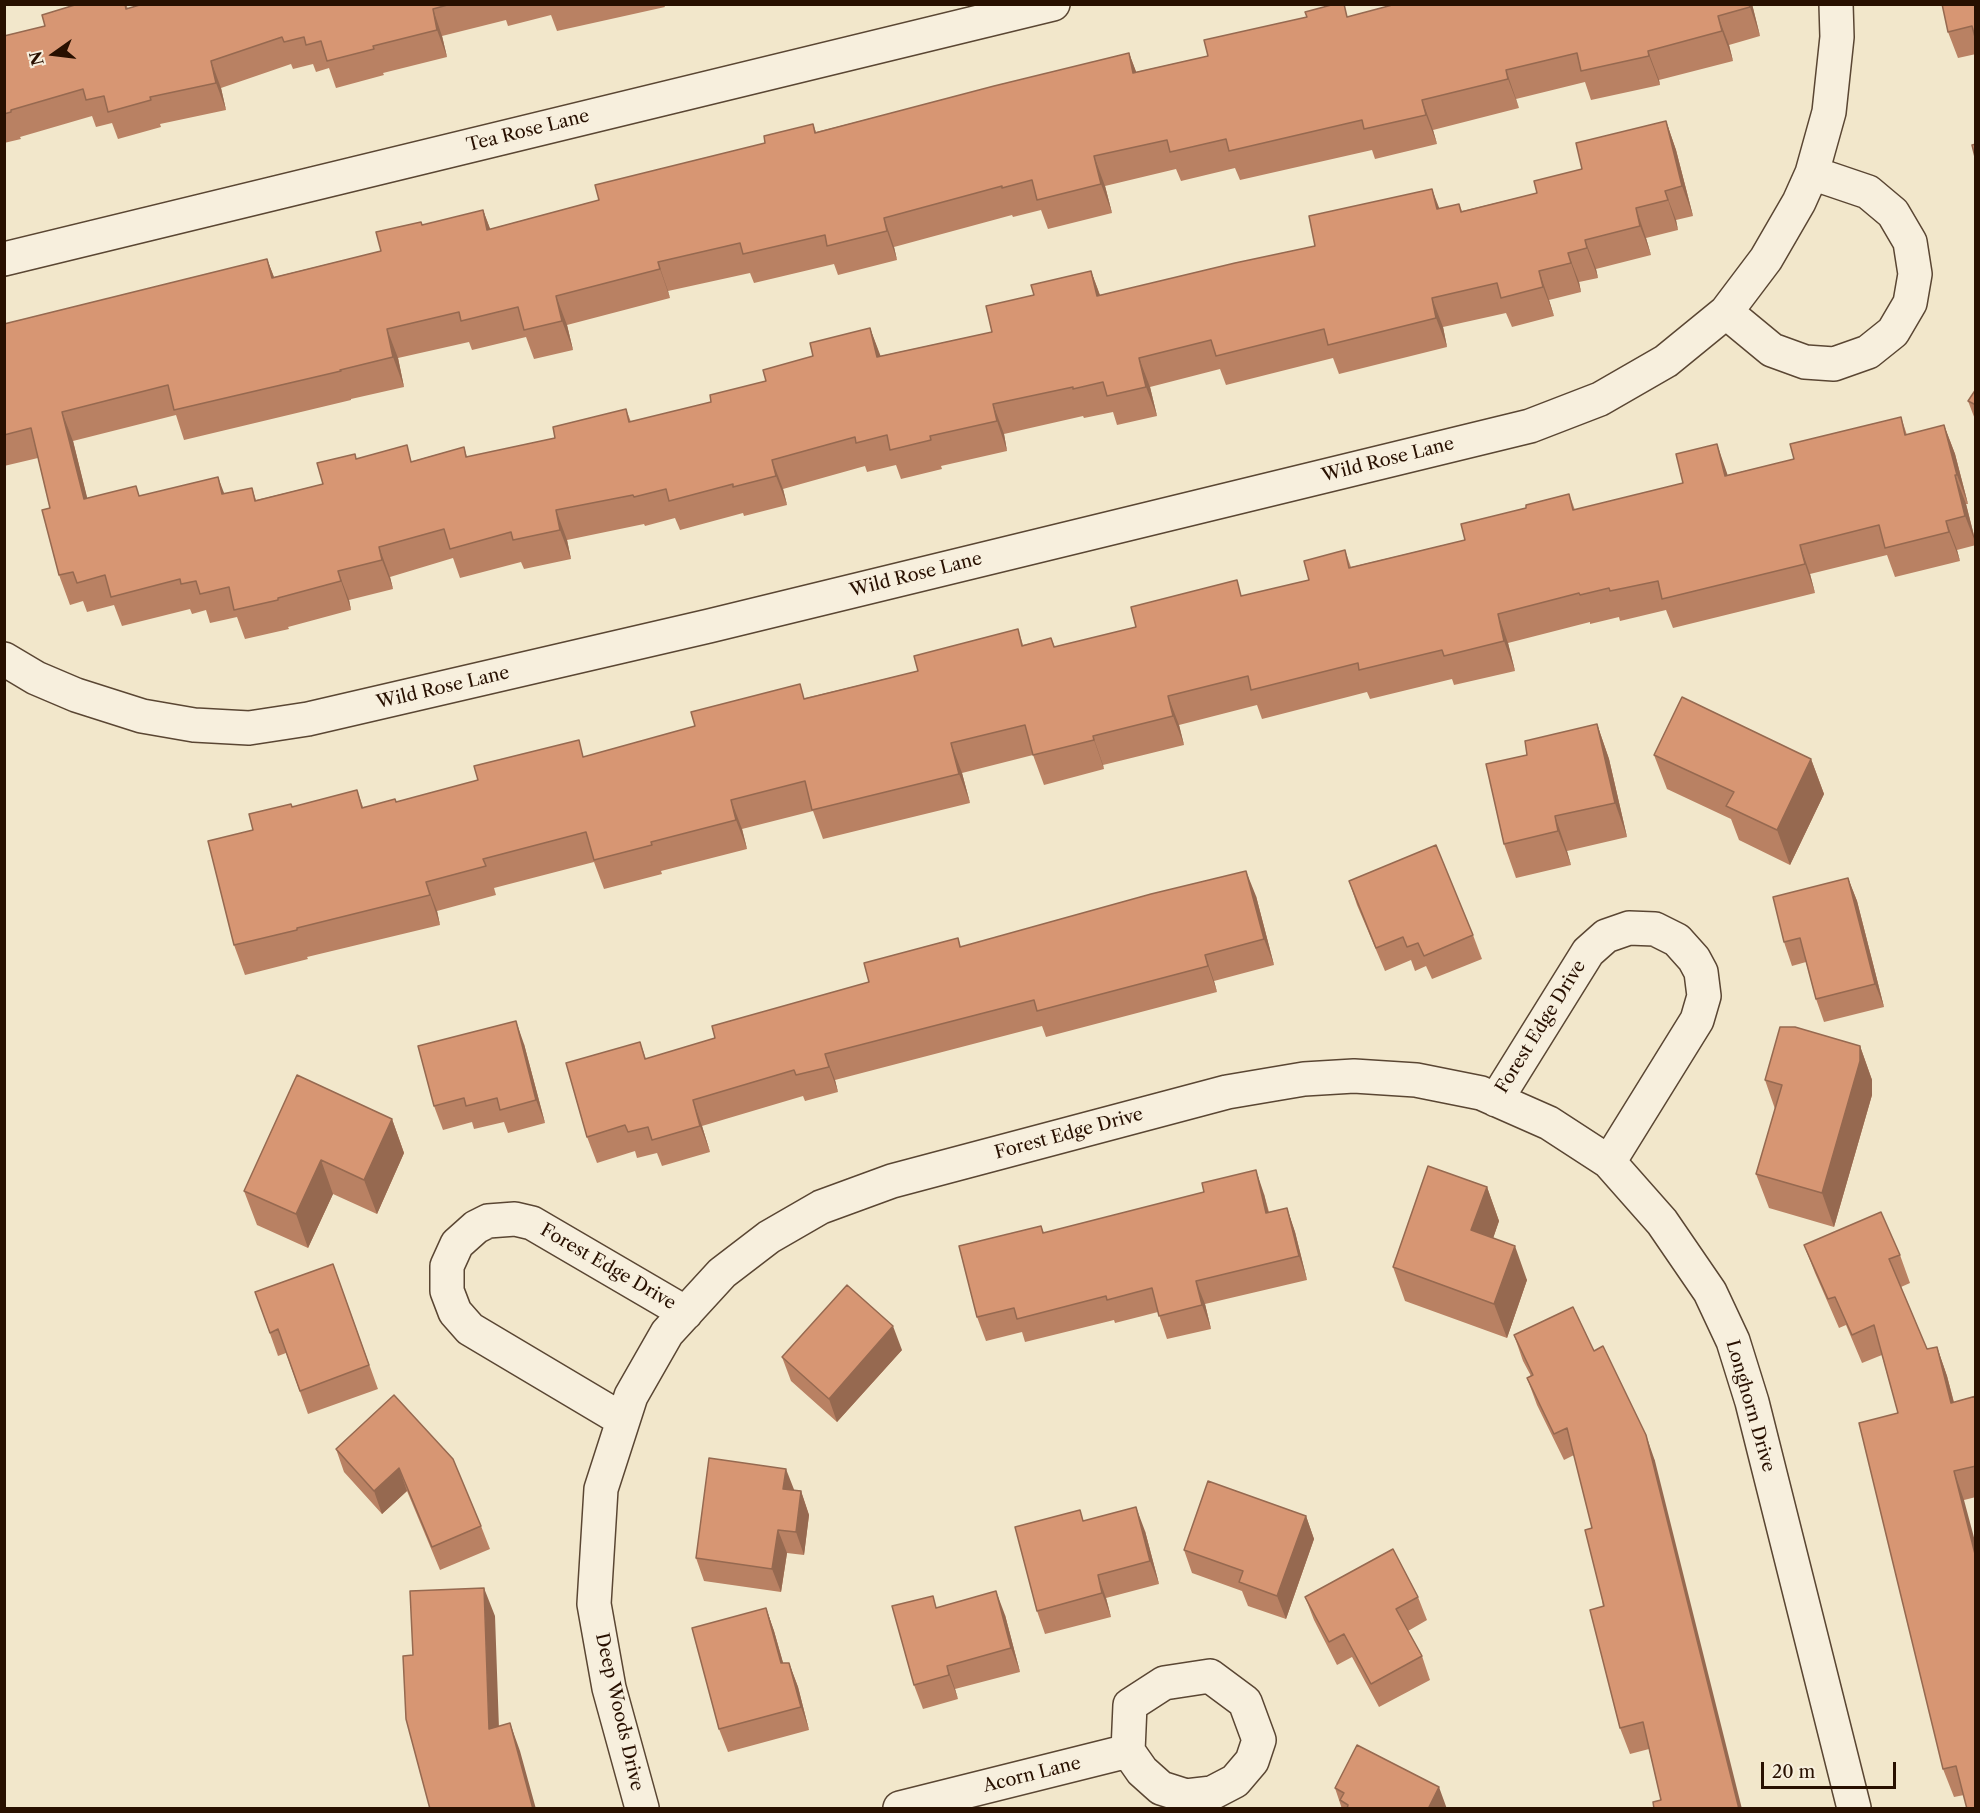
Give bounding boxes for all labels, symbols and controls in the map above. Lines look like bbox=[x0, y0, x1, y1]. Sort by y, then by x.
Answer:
north arrow bbox=[24, 24, 84, 84]
text: N bbox=[25, 49, 48, 68]
street label: Tea Rose Lane bbox=[464, 105, 592, 157]
street label: Wild Rose Lane bbox=[1320, 433, 1456, 487]
street label: Wild Rose Lane bbox=[848, 548, 984, 602]
street label: Wild Rose Lane bbox=[374, 662, 512, 714]
street label: Forest Edge Drive bbox=[1491, 957, 1591, 1097]
street label: Forest Edge Drive bbox=[992, 1104, 1146, 1164]
street label: Forest Edge Drive bbox=[536, 1219, 680, 1315]
street label: Longhorn Drive bbox=[1721, 1338, 1779, 1474]
street label: Deep Woods Drive bbox=[590, 1631, 648, 1793]
scale bar bbox=[1764, 1750, 1899, 1788]
street label: Acorn Lane bbox=[981, 1752, 1083, 1798]
text: 20 m bbox=[1772, 1761, 1815, 1783]

